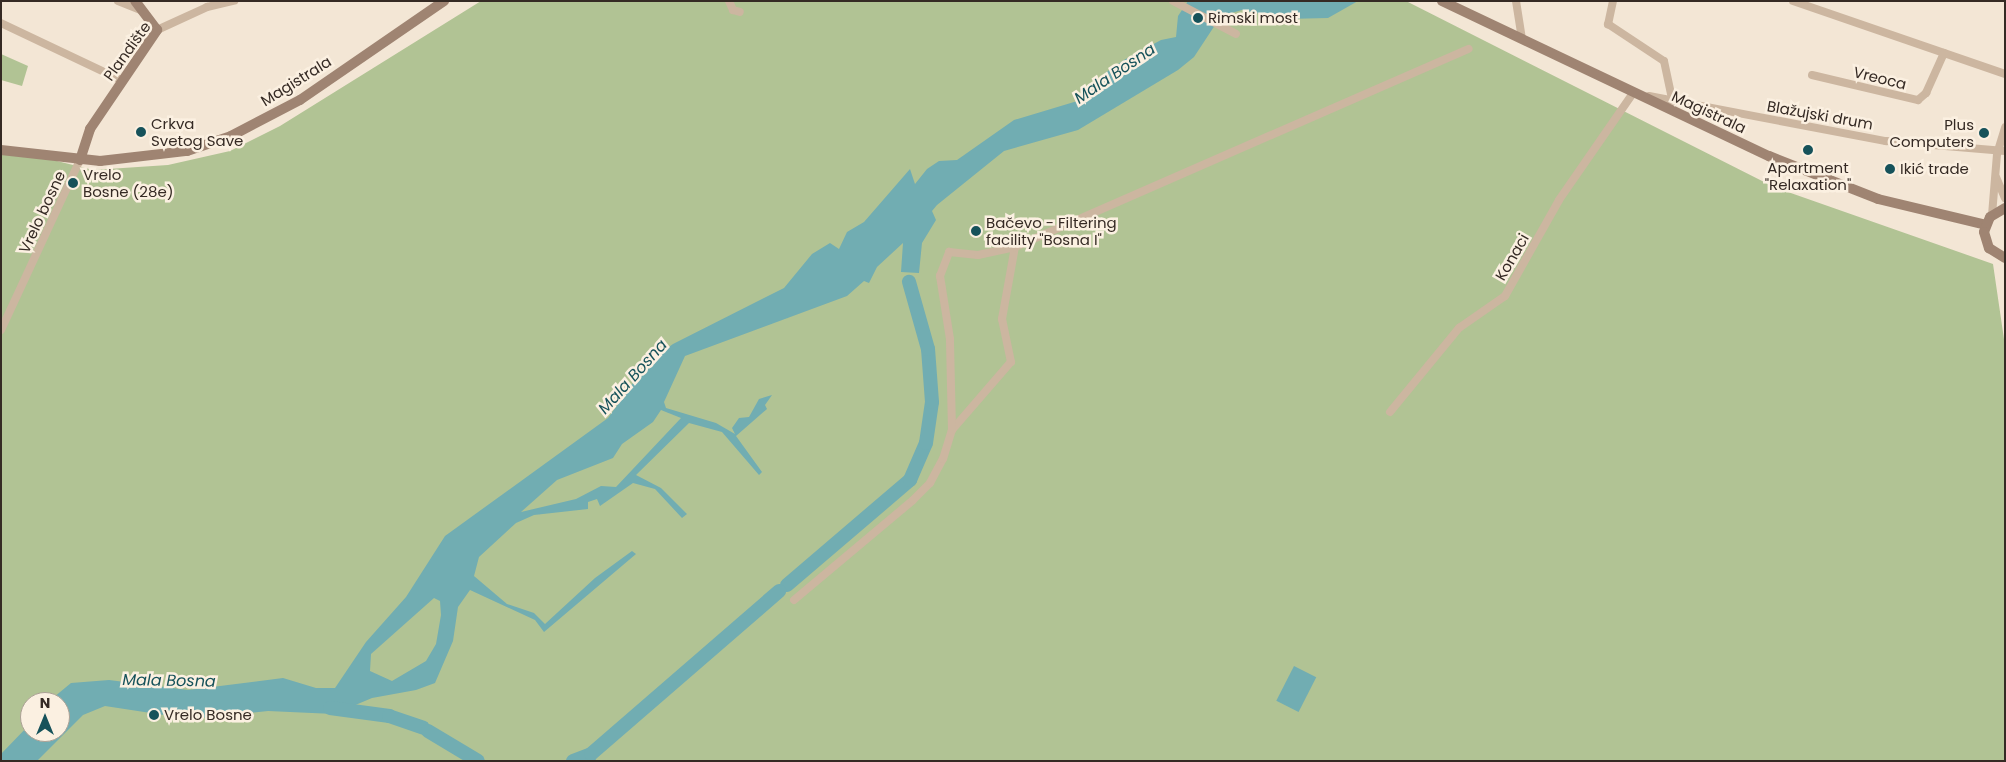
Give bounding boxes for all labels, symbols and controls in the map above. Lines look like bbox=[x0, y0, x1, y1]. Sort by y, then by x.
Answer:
place label: Rimski most bbox=[1208, 9, 1298, 27]
marker: Rimski most bbox=[1192, 12, 1204, 24]
street label: Plandište bbox=[100, 18, 154, 84]
water label: Mala Bosna bbox=[1071, 40, 1159, 108]
street label: Magistrala bbox=[257, 52, 335, 110]
street label: Vreoca bbox=[1852, 63, 1908, 93]
street label: Magistrala bbox=[1669, 87, 1749, 137]
street label: Blažujski drum bbox=[1766, 97, 1874, 133]
place label: Crkva Svetog Save bbox=[151, 114, 243, 149]
place label: Plus Computers bbox=[1889, 115, 1974, 150]
marker: Crkva Svetog Save bbox=[135, 126, 147, 138]
marker: Plus Computers bbox=[1978, 127, 1990, 139]
marker: Apartment "Relaxation" bbox=[1802, 144, 1814, 156]
place label: Apartment "Relaxation" bbox=[1765, 158, 1851, 193]
place label: Ikić trade bbox=[1900, 160, 1969, 178]
marker: Ikić trade bbox=[1884, 163, 1896, 175]
place label: Vrelo Bosne (28e) bbox=[83, 165, 174, 200]
street label: Vrelo bosne bbox=[15, 168, 69, 256]
marker: Vrelo Bosne (28e) bbox=[67, 177, 79, 189]
place label: Bačevo - Filtering facility "Bosna I" bbox=[986, 213, 1117, 248]
marker: Bačevo - Filtering facility "Bosna I" bbox=[970, 225, 982, 237]
street label: Konaci bbox=[1491, 230, 1533, 284]
water label: Mala Bosna bbox=[595, 336, 671, 418]
water label: Mala Bosna bbox=[122, 671, 216, 691]
north arrow bbox=[20, 692, 70, 742]
text: N bbox=[40, 693, 50, 713]
place label: Vrelo Bosne bbox=[164, 706, 252, 724]
marker: Vrelo Bosne bbox=[148, 709, 160, 721]

